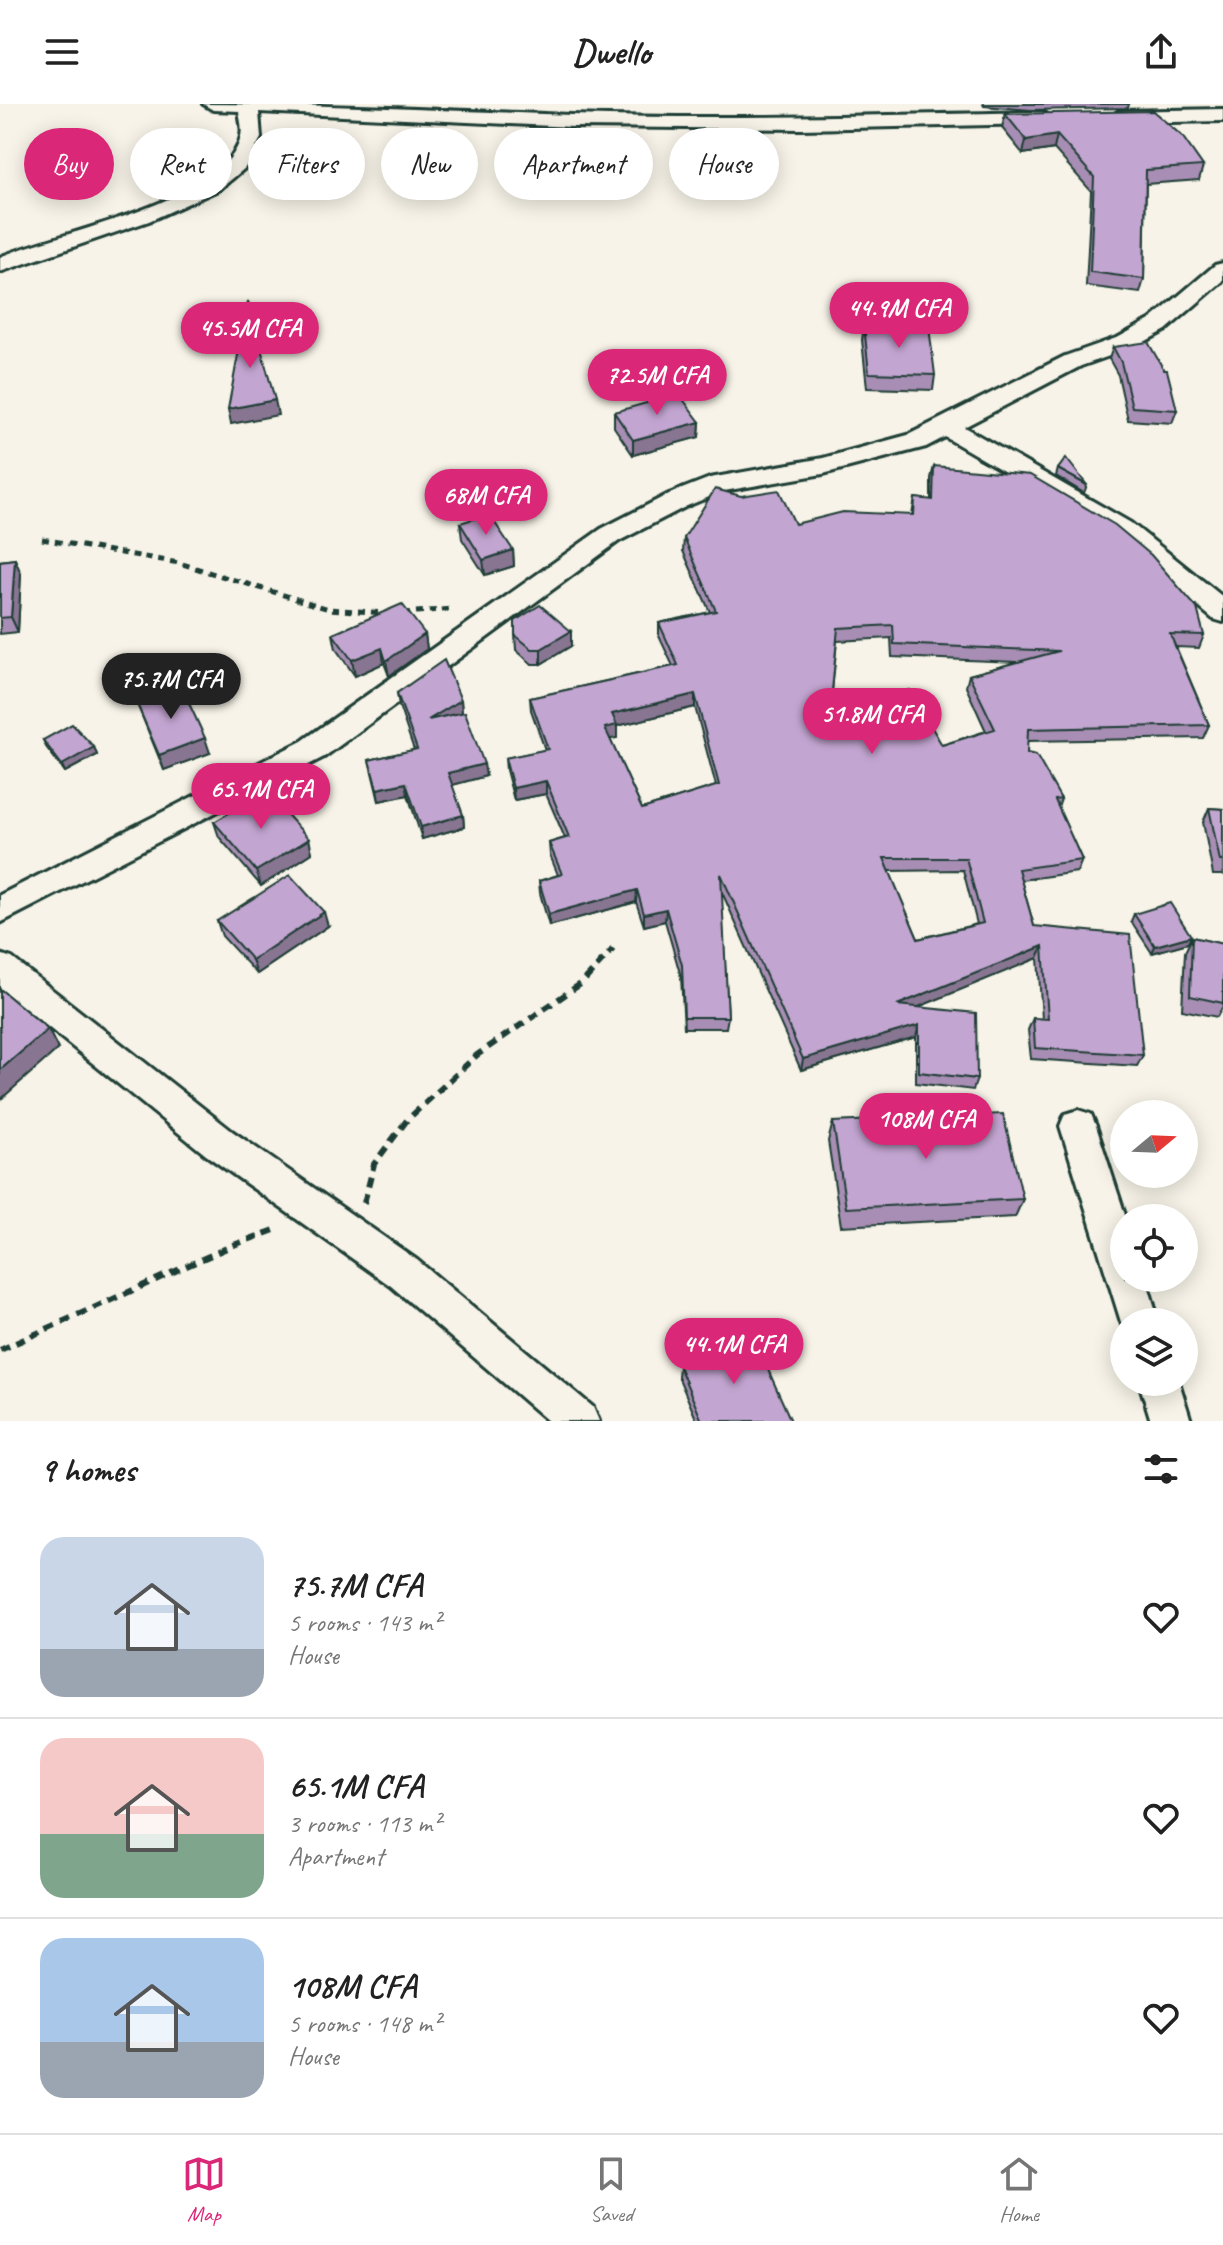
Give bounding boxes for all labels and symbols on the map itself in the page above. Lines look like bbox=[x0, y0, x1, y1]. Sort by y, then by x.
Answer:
pin: 44.9M CFA bbox=[807, 282, 991, 350]
pin: 45.5M CFA bbox=[158, 302, 342, 370]
pin: 72.5M CFA bbox=[565, 349, 749, 417]
pin: 68M CFA bbox=[412, 469, 560, 537]
pin: 75.7M CFA bbox=[79, 653, 263, 721]
pin: 51.8M CFA bbox=[780, 688, 964, 756]
pin: 65.1M CFA bbox=[169, 763, 353, 831]
pin: 108M CFA bbox=[843, 1093, 1009, 1161]
north arrow bbox=[1110, 1100, 1198, 1188]
pin: 44.1M CFA bbox=[642, 1318, 826, 1386]

